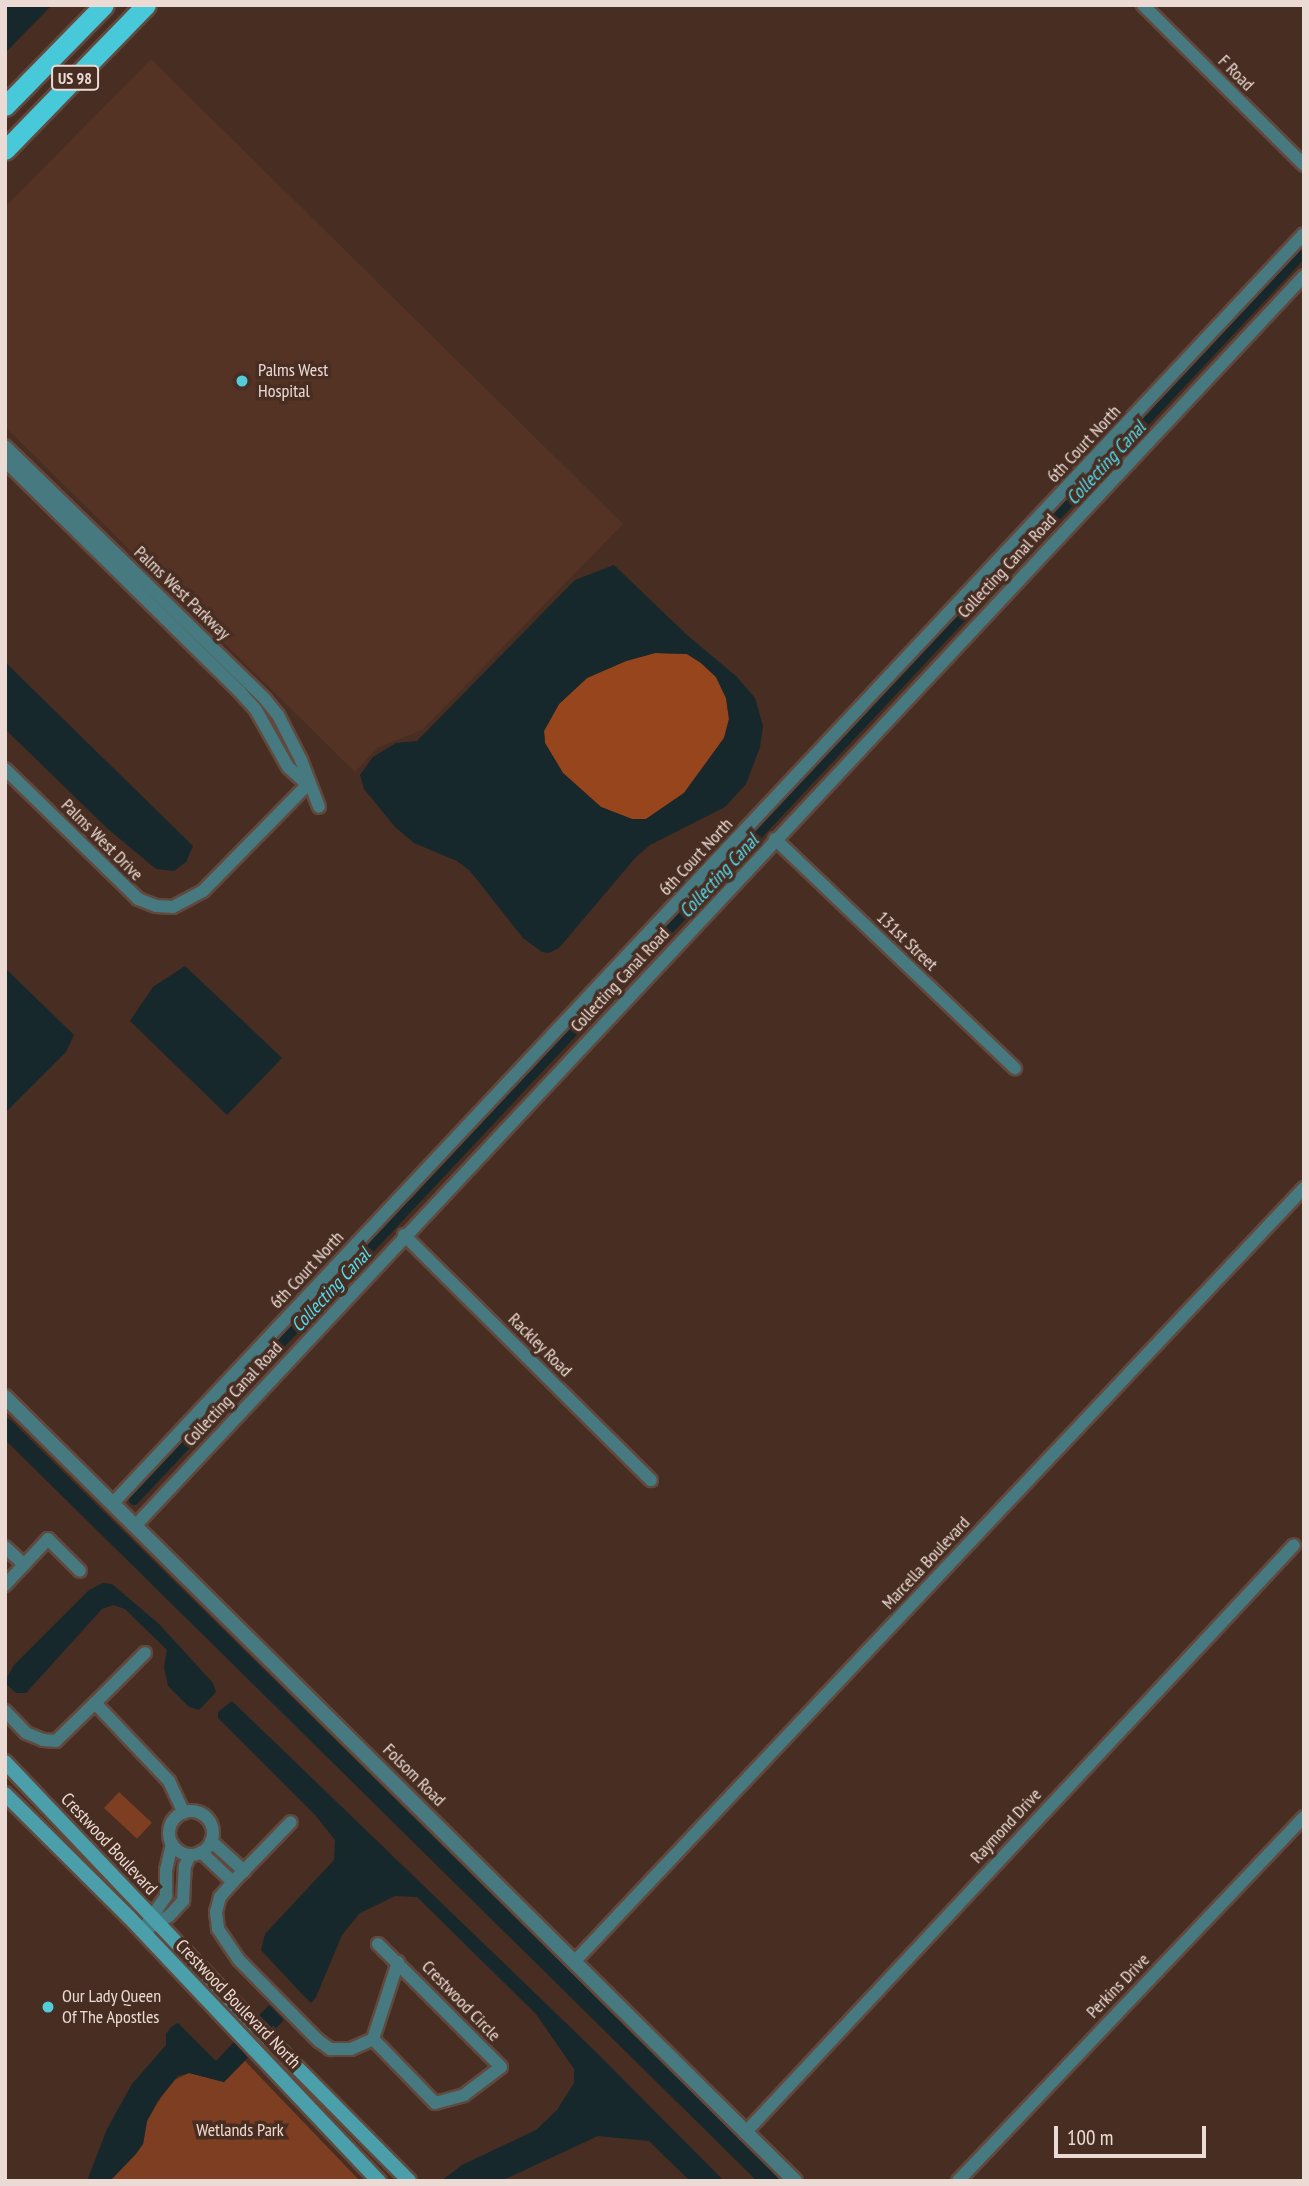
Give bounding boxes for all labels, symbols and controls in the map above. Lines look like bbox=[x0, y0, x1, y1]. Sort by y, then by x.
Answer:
street label: F Road bbox=[1214, 51, 1258, 95]
road number: US 98 bbox=[50, 66, 100, 90]
place label: Palms West Hospital bbox=[258, 360, 329, 402]
marker: Palms West Hospital bbox=[232, 371, 252, 391]
street label: 6th Court North bbox=[1043, 401, 1125, 487]
water label: Collecting Canal bbox=[1062, 416, 1150, 510]
street label: Collecting Canal Road bbox=[953, 509, 1061, 623]
street label: Palms West Parkway bbox=[129, 542, 235, 644]
street label: Palms West Drive bbox=[57, 795, 147, 885]
street label: 6th Court North bbox=[655, 814, 737, 900]
water label: Collecting Canal bbox=[675, 829, 763, 923]
street label: 131st Street bbox=[872, 907, 942, 975]
street label: Collecting Canal Road bbox=[566, 923, 674, 1037]
street label: 6th Court North bbox=[266, 1227, 348, 1313]
water label: Collecting Canal bbox=[287, 1243, 375, 1337]
street label: Rackley Road bbox=[503, 1308, 577, 1382]
street label: Collecting Canal Road bbox=[179, 1337, 287, 1451]
street label: Marcella Boulevard bbox=[878, 1512, 974, 1614]
street label: Folsom Road bbox=[378, 1739, 450, 1811]
street label: Raymond Drive bbox=[966, 1784, 1046, 1868]
street label: Crestwood Boulevard bbox=[56, 1789, 162, 1899]
street label: Crestwood Boulevard North bbox=[171, 1935, 305, 2073]
street label: Perkins Drive bbox=[1082, 1949, 1154, 2023]
street label: Crestwood Circle bbox=[417, 1956, 505, 2046]
place label: Our Lady Queen Of The Apostles bbox=[62, 1986, 162, 2028]
marker: Our Lady Queen Of The Apostles bbox=[40, 1999, 56, 2015]
scale bar bbox=[1057, 2112, 1209, 2156]
park label: Wetlands Park bbox=[196, 2119, 284, 2141]
text: 100 m bbox=[1067, 2124, 1113, 2151]

